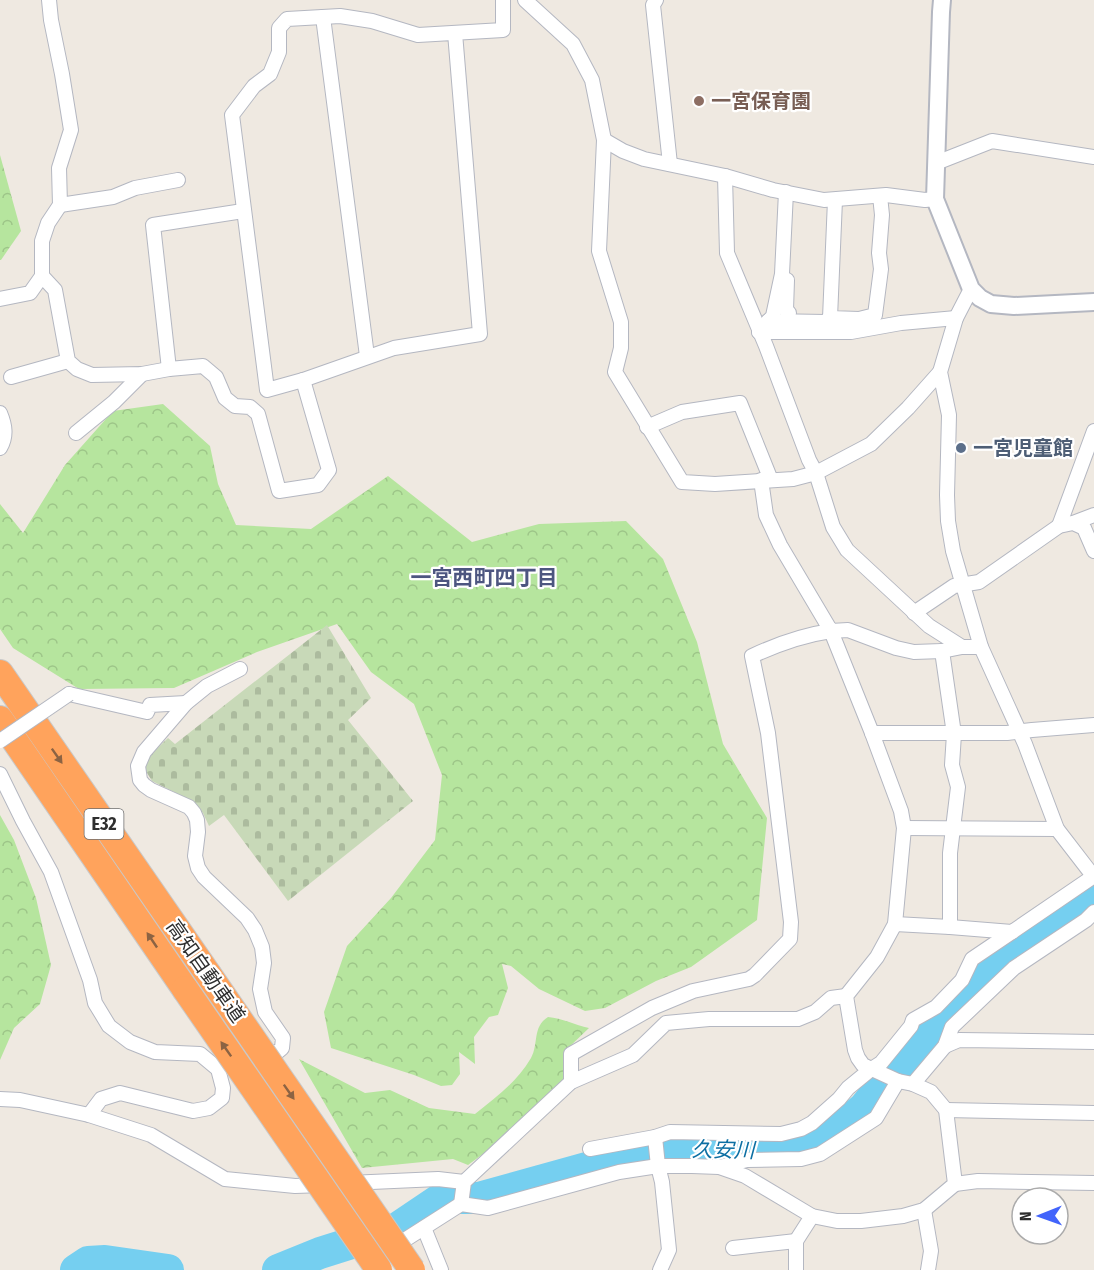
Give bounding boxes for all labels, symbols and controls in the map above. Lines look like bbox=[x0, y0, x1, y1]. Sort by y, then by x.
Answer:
place label: 一宮保育園 bbox=[711, 89, 811, 113]
marker: 一宮保育園 bbox=[692, 94, 706, 108]
place label: 一宮児童館 bbox=[973, 436, 1073, 460]
marker: 一宮児童館 bbox=[954, 441, 968, 455]
district label: 一宮西町四丁目 bbox=[411, 565, 558, 591]
one-way arrow bbox=[51, 747, 63, 763]
road number: E32 bbox=[84, 809, 124, 839]
street label: 高知自動車道 bbox=[162, 915, 250, 1027]
one-way arrow bbox=[146, 933, 158, 949]
one-way arrow bbox=[221, 1041, 232, 1057]
one-way arrow bbox=[283, 1083, 295, 1099]
water label: 久安川 bbox=[691, 1136, 757, 1164]
north arrow bbox=[1010, 1186, 1070, 1246]
text: N bbox=[1016, 1211, 1035, 1221]

